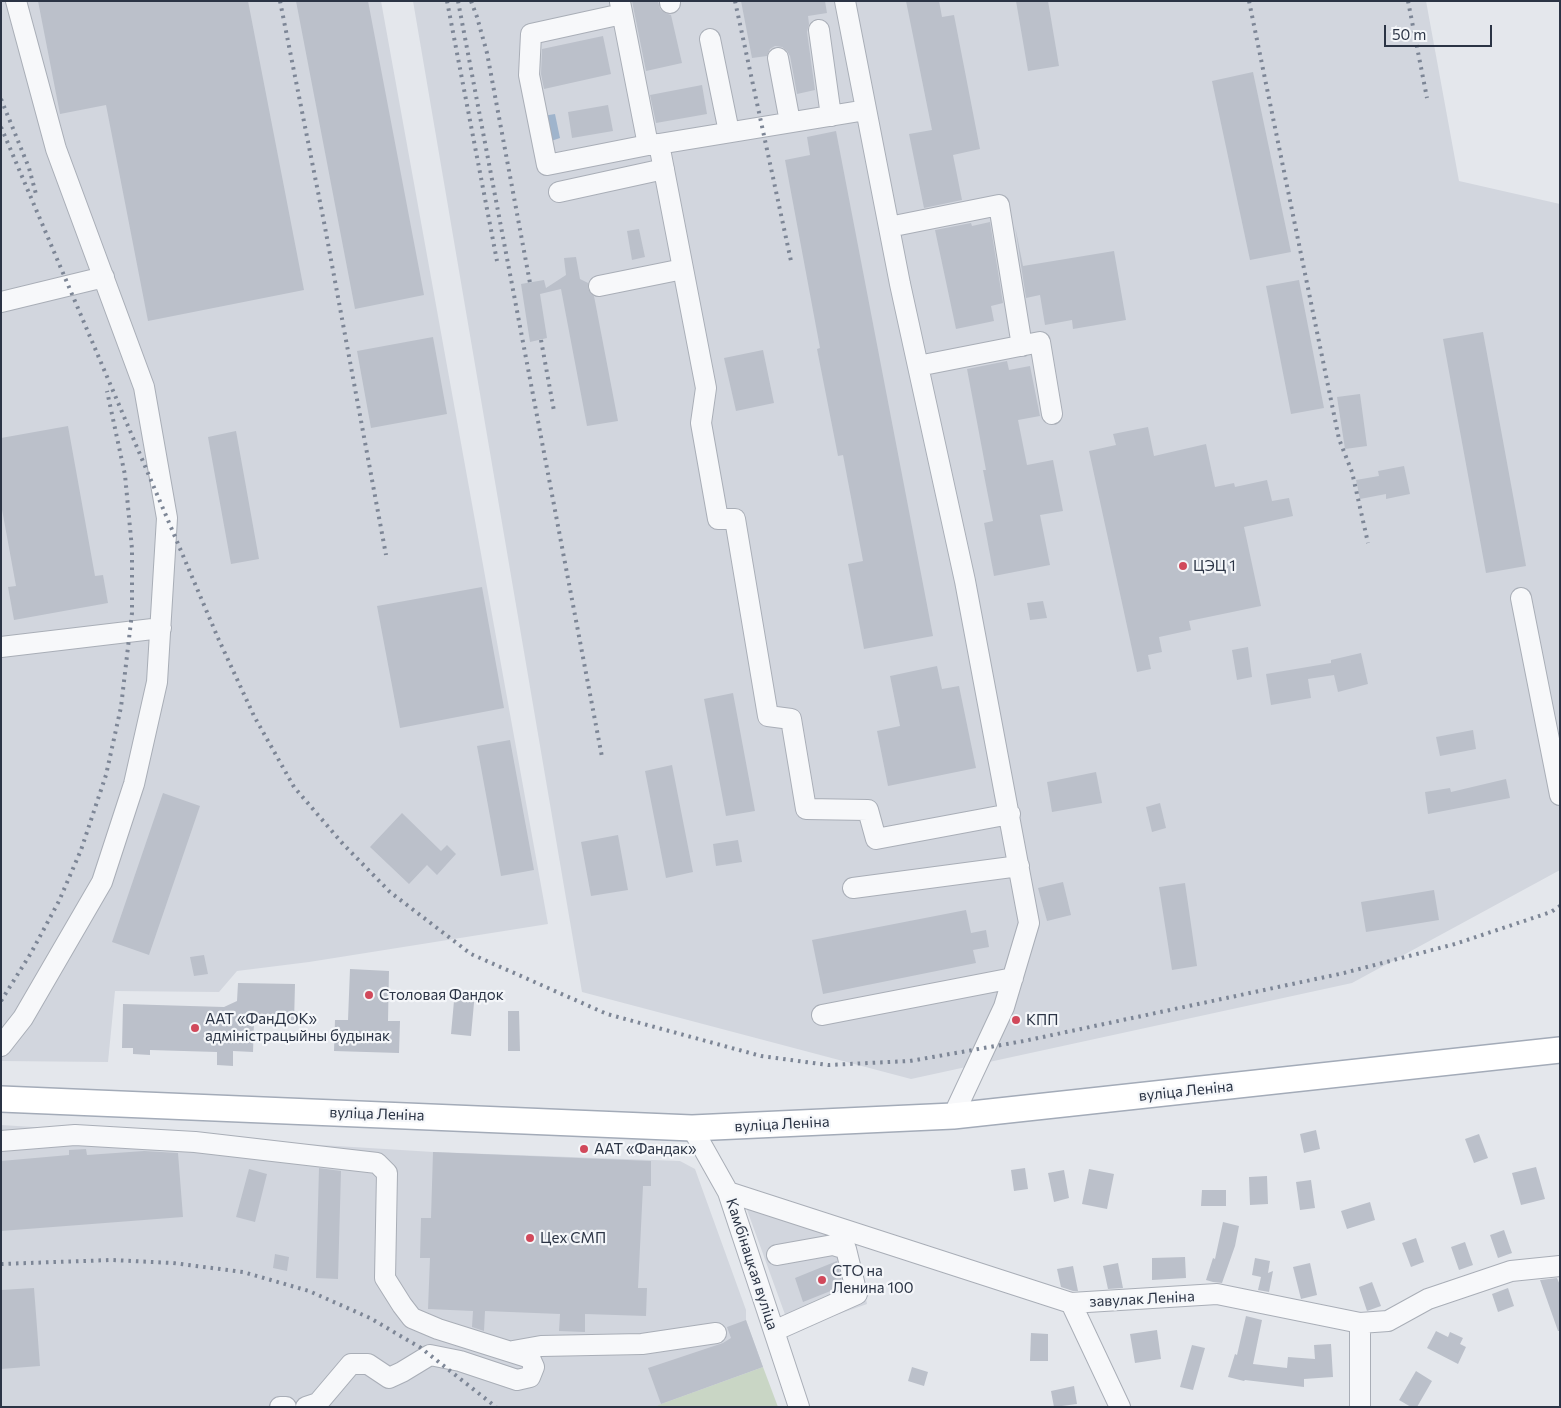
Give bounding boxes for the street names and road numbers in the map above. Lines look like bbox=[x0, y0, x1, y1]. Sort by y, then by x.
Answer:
street label: вуліца Леніна bbox=[1138, 1077, 1234, 1105]
street label: вуліца Леніна bbox=[329, 1103, 425, 1125]
street label: вуліца Леніна bbox=[734, 1113, 830, 1135]
street label: Камбінацкая вуліца bbox=[722, 1196, 782, 1332]
street label: завулак Леніна bbox=[1089, 1287, 1195, 1311]

